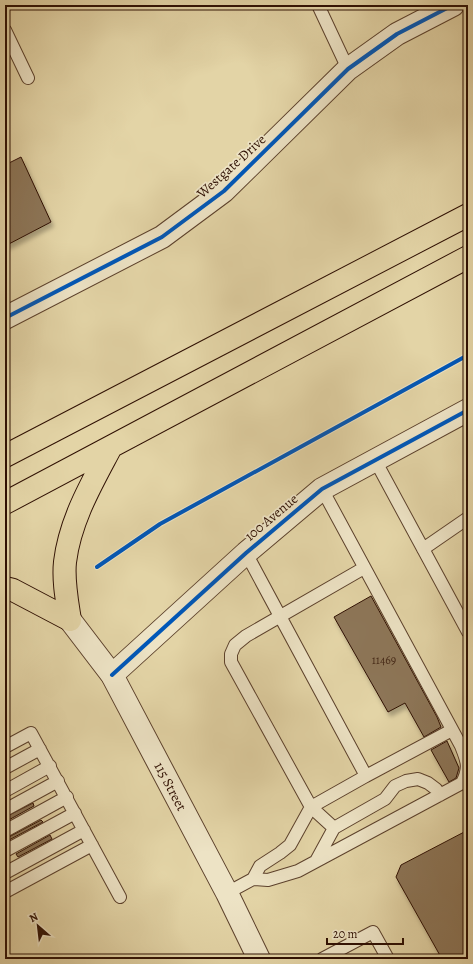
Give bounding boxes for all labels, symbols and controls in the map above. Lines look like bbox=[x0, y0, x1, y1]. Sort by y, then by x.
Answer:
street label: Westgate Drive bbox=[192, 130, 270, 203]
street label: 100 Avenue bbox=[241, 489, 302, 545]
house number: 11469 bbox=[372, 652, 396, 668]
street label: 115 Street bbox=[150, 759, 191, 815]
north arrow bbox=[18, 906, 58, 946]
text: N bbox=[26, 909, 41, 926]
scale bar bbox=[327, 920, 403, 946]
text: 20 m bbox=[333, 926, 357, 942]

